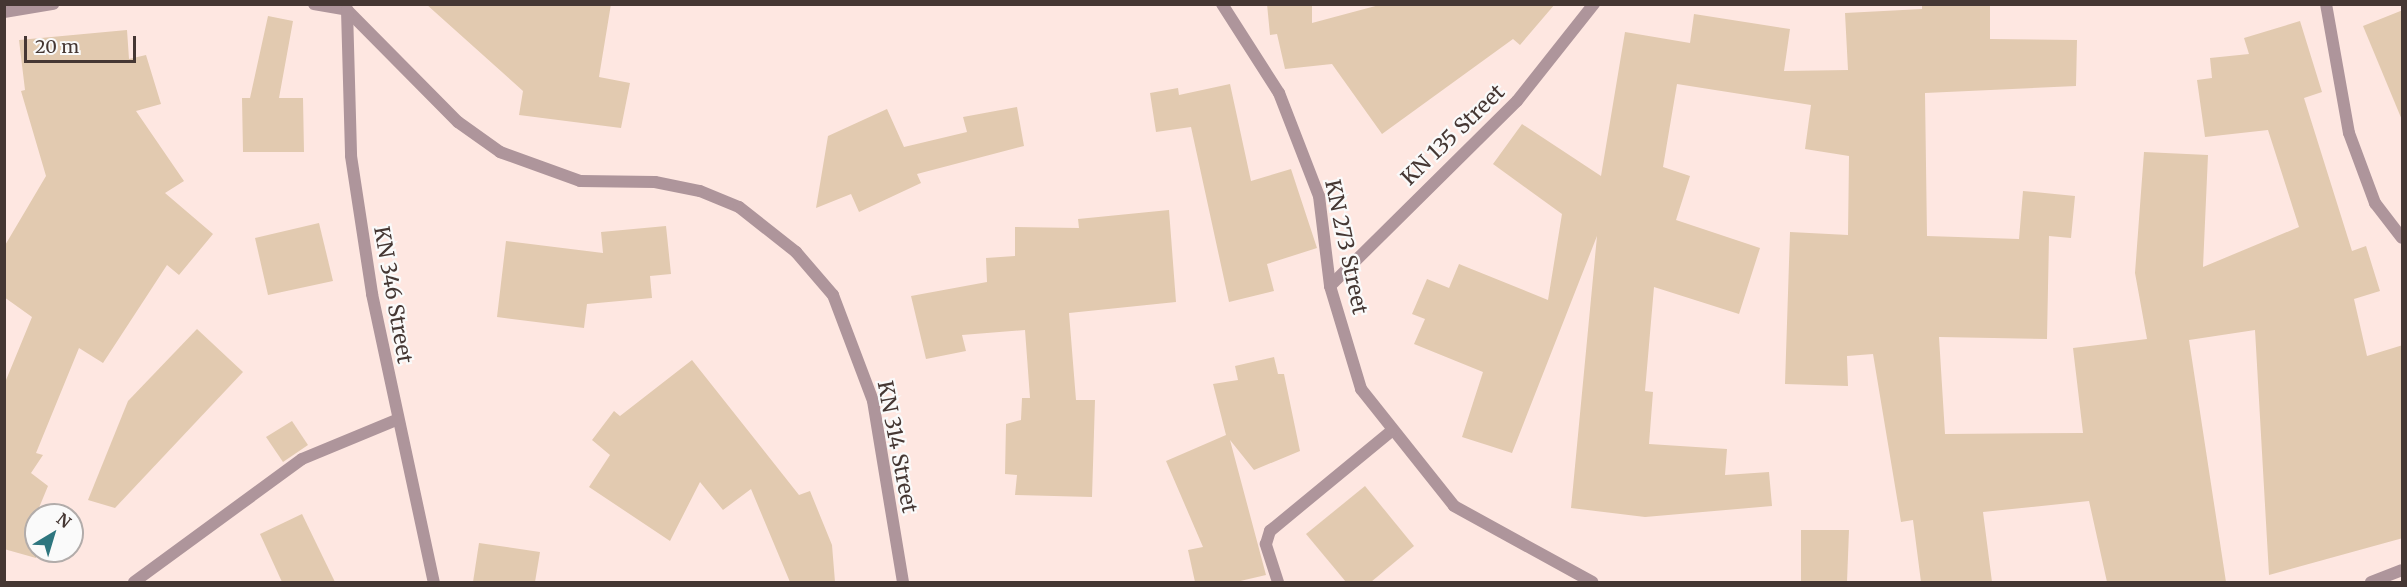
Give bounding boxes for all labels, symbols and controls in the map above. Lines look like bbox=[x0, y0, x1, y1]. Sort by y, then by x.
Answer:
scale bar bbox=[27, 24, 140, 62]
text: 20 m bbox=[35, 35, 79, 58]
street label: KN 135 Street bbox=[1396, 79, 1510, 191]
street label: KN 273 Street bbox=[1319, 177, 1373, 317]
street label: KN 346 Street bbox=[369, 224, 417, 366]
street label: KN 314 Street bbox=[872, 379, 922, 515]
north arrow bbox=[24, 503, 84, 563]
text: N bbox=[53, 509, 75, 532]

